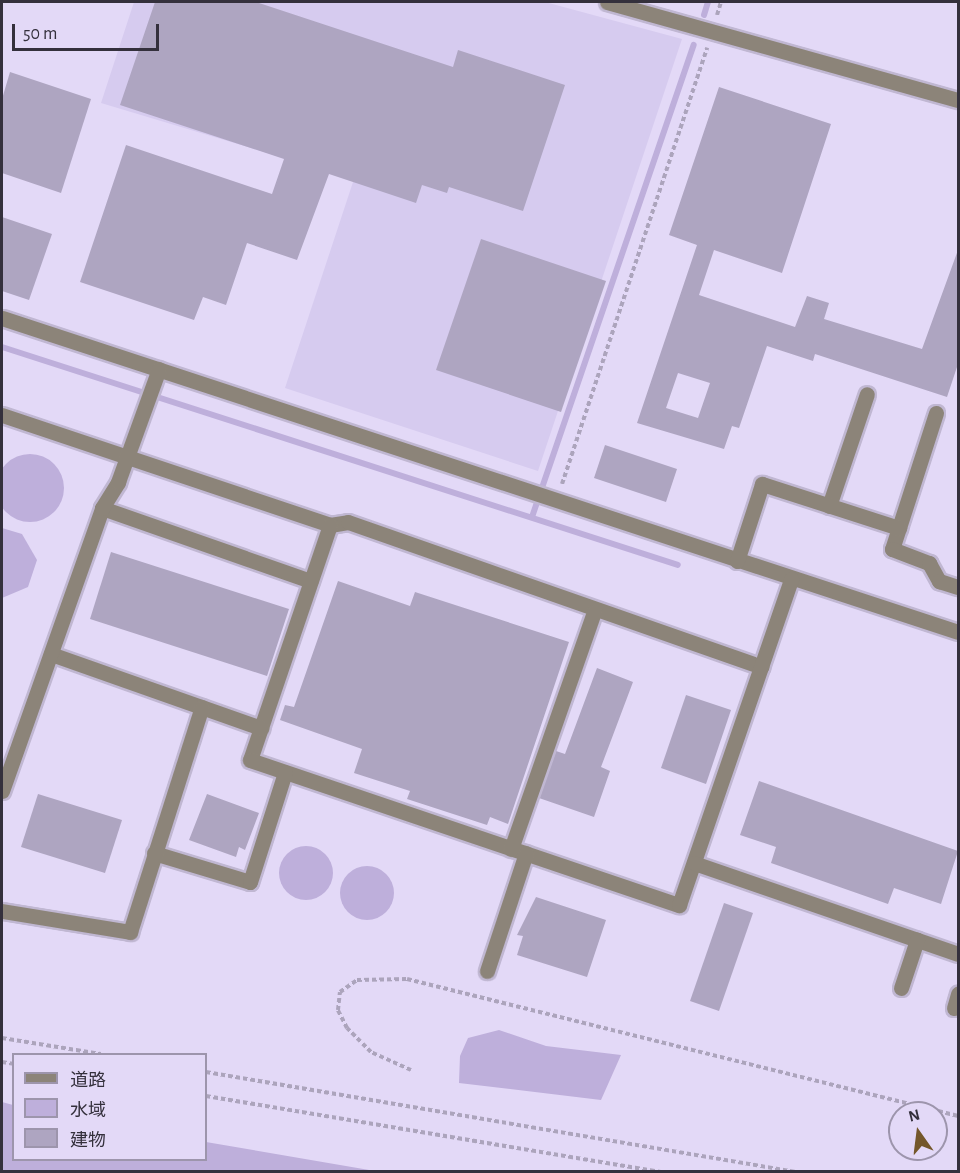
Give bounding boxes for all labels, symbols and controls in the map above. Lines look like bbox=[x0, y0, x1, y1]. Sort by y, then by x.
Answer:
scale bar bbox=[15, 12, 162, 50]
text: 50 m bbox=[23, 25, 57, 43]
legend bbox=[12, 1053, 207, 1161]
text: 道路 bbox=[70, 1072, 106, 1090]
north arrow bbox=[888, 1101, 948, 1161]
text: 水域 bbox=[70, 1102, 106, 1120]
text: N bbox=[907, 1106, 921, 1125]
text: 建物 bbox=[70, 1132, 106, 1150]

